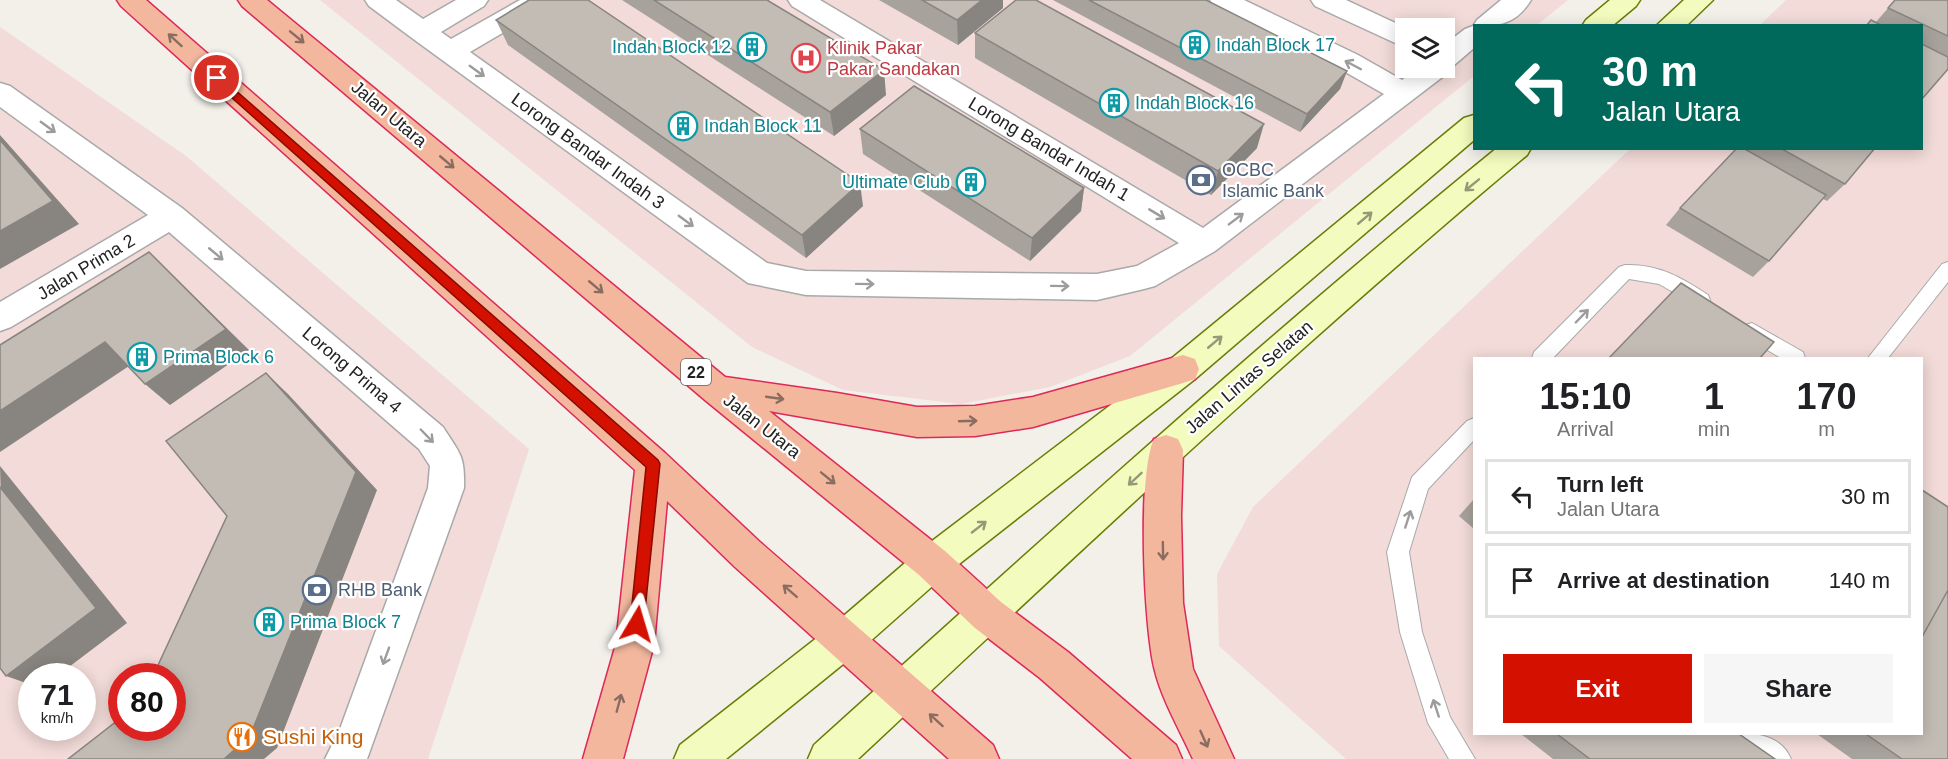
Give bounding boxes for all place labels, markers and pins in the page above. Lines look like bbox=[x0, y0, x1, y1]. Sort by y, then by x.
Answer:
building icon: Indah Block 17 bbox=[1179, 29, 1211, 61]
building icon: Indah Block 12 bbox=[736, 31, 768, 63]
place label: Indah Block 17 bbox=[1216, 35, 1335, 55]
place label: Indah Block 12 bbox=[612, 37, 731, 57]
place label: Klinik Pakar Pakar Sandakan bbox=[827, 38, 960, 79]
hospital icon: Klinik Pakar Pakar Sandakan bbox=[790, 42, 822, 74]
pin bbox=[191, 52, 242, 103]
building icon: Indah Block 16 bbox=[1098, 87, 1130, 119]
place label: Indah Block 16 bbox=[1135, 93, 1254, 113]
building icon: Indah Block 11 bbox=[667, 110, 699, 142]
place label: Indah Block 11 bbox=[704, 116, 822, 136]
place label: OCBC Islamic Bank bbox=[1222, 160, 1325, 201]
bank icon: OCBC Islamic Bank bbox=[1185, 164, 1217, 196]
building icon: Ultimate Club bbox=[955, 166, 987, 198]
place label: Ultimate Club bbox=[842, 172, 950, 192]
building icon: Prima Block 6 bbox=[126, 341, 158, 373]
place label: Prima Block 6 bbox=[163, 347, 274, 367]
bank icon: RHB Bank bbox=[301, 574, 333, 606]
place label: RHB Bank bbox=[338, 580, 423, 600]
building icon: Prima Block 7 bbox=[253, 606, 285, 638]
place label: Prima Block 7 bbox=[290, 612, 401, 632]
restaurant icon: Sushi King bbox=[226, 721, 258, 753]
place label: Sushi King bbox=[263, 725, 363, 748]

